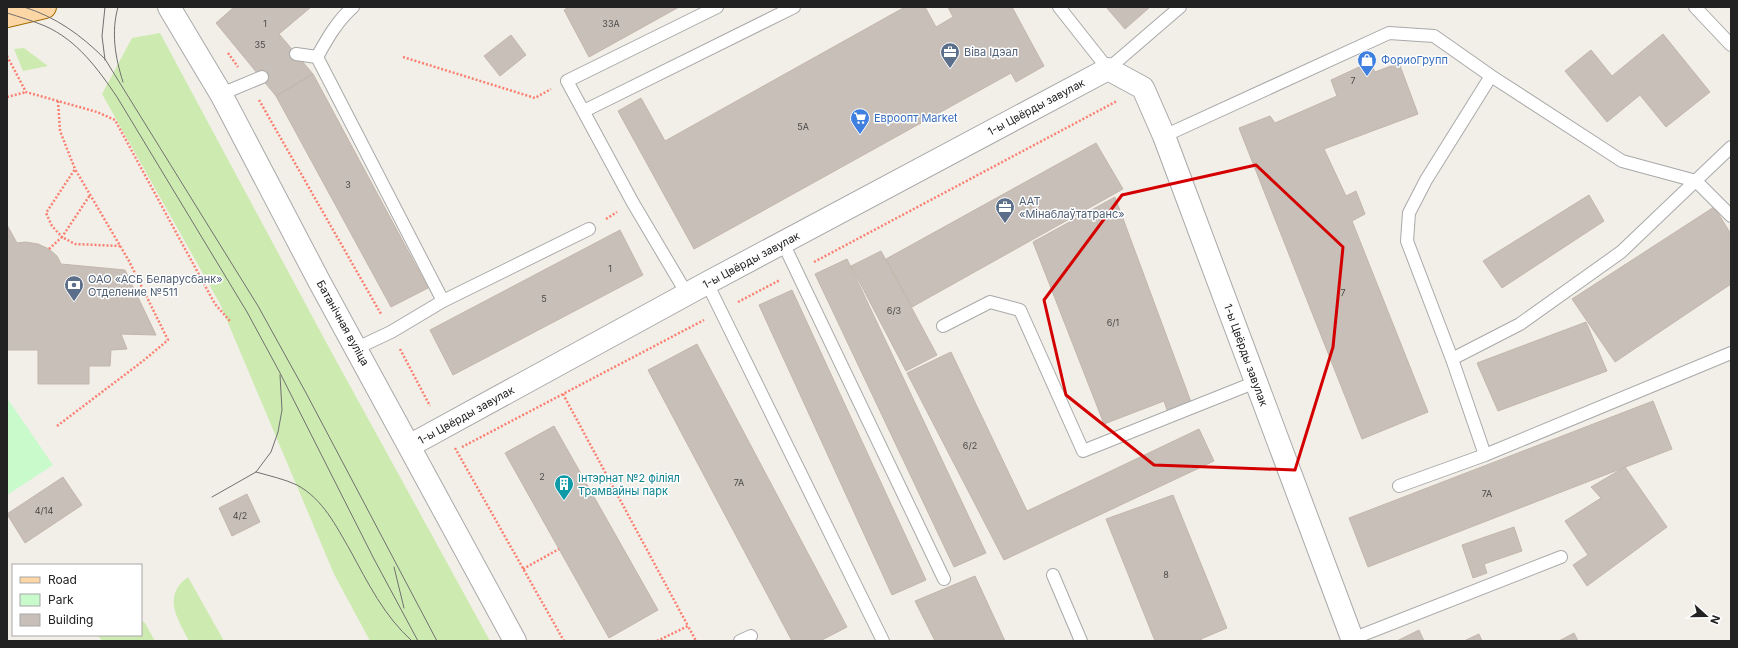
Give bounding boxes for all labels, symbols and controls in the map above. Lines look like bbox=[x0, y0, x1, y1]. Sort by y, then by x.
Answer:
house number: 1 bbox=[263, 18, 267, 29]
house number: 33А bbox=[602, 18, 620, 29]
house number: 35 bbox=[254, 39, 266, 50]
office icon: Віва Ідэал bbox=[939, 41, 961, 69]
place label: Віва Ідэал bbox=[964, 45, 1018, 59]
shop icon: ФориоГрупп bbox=[1356, 49, 1378, 77]
place label: ФориоГрупп bbox=[1381, 53, 1448, 67]
street label: 1-ы Цвёрды завулак bbox=[985, 75, 1087, 139]
house number: 7 bbox=[1350, 75, 1356, 86]
supermarket icon: Евроопт Market bbox=[849, 107, 871, 135]
place label: Евроопт Market bbox=[874, 111, 958, 125]
house number: 5А bbox=[797, 121, 809, 132]
house number: 3 bbox=[345, 179, 351, 190]
place label: ААТ «Мінаблаўтатранс» bbox=[1019, 194, 1125, 221]
office icon: ААТ «Мінаблаўтатранс» bbox=[994, 196, 1016, 224]
street label: 1-ы Цвёрды завулак bbox=[700, 228, 802, 292]
house number: 1 bbox=[608, 263, 612, 274]
place label: ОАО «АСБ Беларусбанк» Отделение №511 bbox=[88, 272, 223, 299]
bank icon: ОАО «АСБ Беларусбанк» Отделение №511 bbox=[63, 274, 85, 302]
street label: Батанічная вуліца bbox=[314, 278, 372, 368]
house number: 7 bbox=[1340, 287, 1346, 298]
house number: 5 bbox=[541, 293, 547, 304]
street label: 1-ы Цвёрды завулак bbox=[1221, 302, 1271, 408]
house number: 6/3 bbox=[887, 305, 902, 316]
house number: 6/1 bbox=[1107, 317, 1119, 328]
street label: 1-ы Цвёрды завулак bbox=[415, 383, 517, 447]
house number: 6/2 bbox=[963, 440, 977, 451]
house number: 2 bbox=[539, 471, 545, 482]
place label: Інтэрнат №2 філіял Трамвайны парк bbox=[578, 471, 680, 498]
building icon: Інтэрнат №2 філіял Трамвайны парк bbox=[553, 473, 575, 501]
house number: 7А bbox=[734, 477, 744, 488]
house number: 7А bbox=[1482, 488, 1492, 499]
house number: 4/14 bbox=[35, 505, 53, 516]
house number: 4/2 bbox=[233, 510, 247, 521]
legend bbox=[12, 564, 142, 636]
house number: 8 bbox=[1163, 569, 1169, 580]
text: Road bbox=[48, 572, 77, 587]
text: Park bbox=[48, 592, 74, 607]
north arrow bbox=[1686, 596, 1726, 636]
text: Building bbox=[48, 612, 93, 627]
text: N bbox=[1707, 613, 1723, 626]

